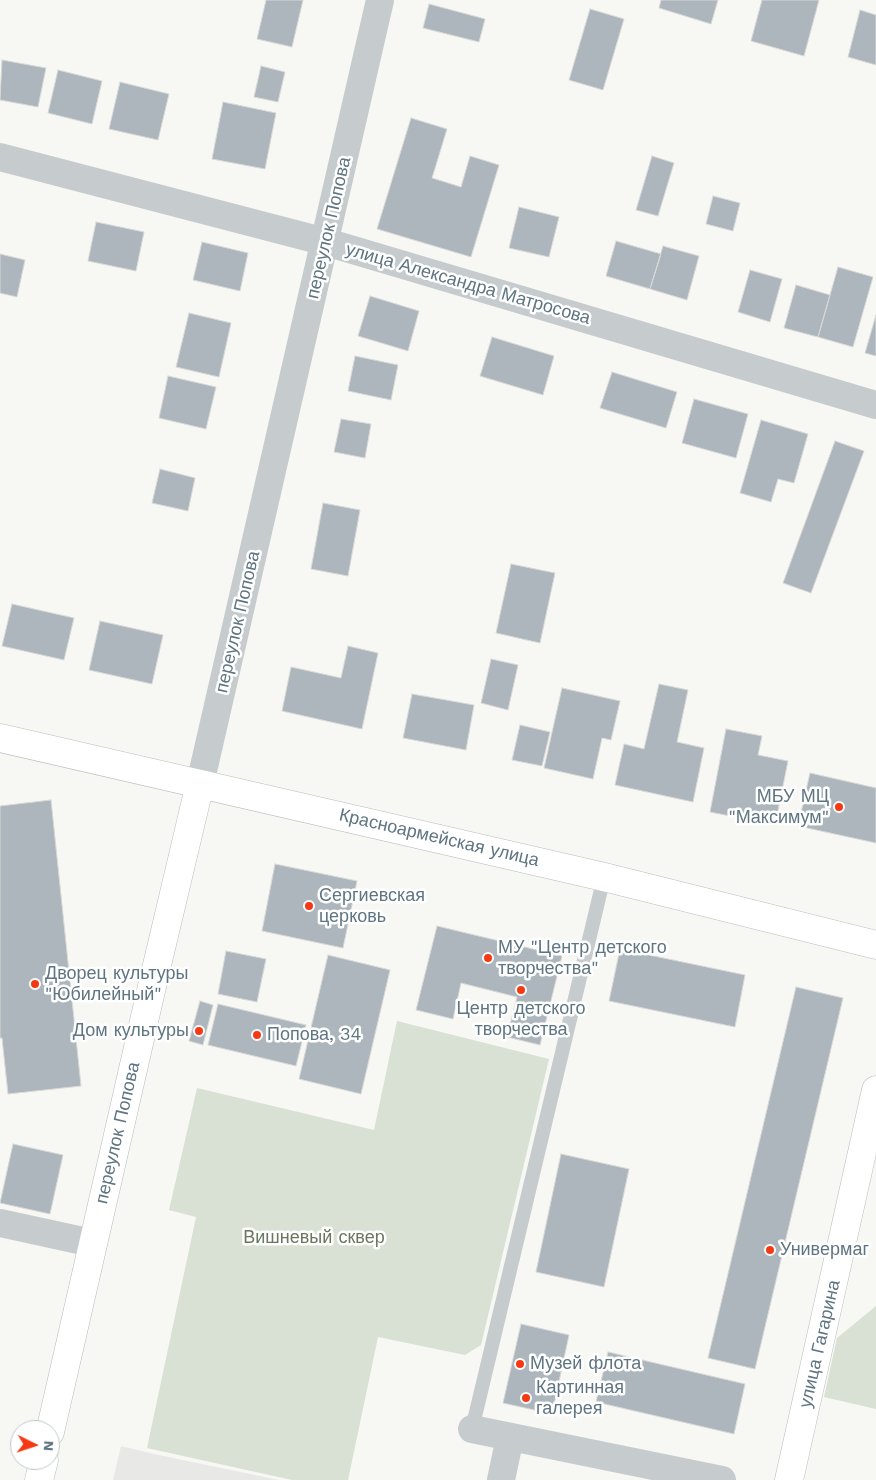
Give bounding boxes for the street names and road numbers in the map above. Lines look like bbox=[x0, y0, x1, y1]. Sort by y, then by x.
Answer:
street label: переулок Попова bbox=[302, 155, 356, 301]
street label: улица Александра Матросова bbox=[343, 239, 593, 329]
street label: переулок Попова bbox=[211, 549, 265, 695]
street label: Красноармейская улица bbox=[337, 804, 541, 872]
street label: переулок Попова bbox=[91, 1060, 145, 1206]
street label: улица Гагарина bbox=[795, 1278, 845, 1410]

